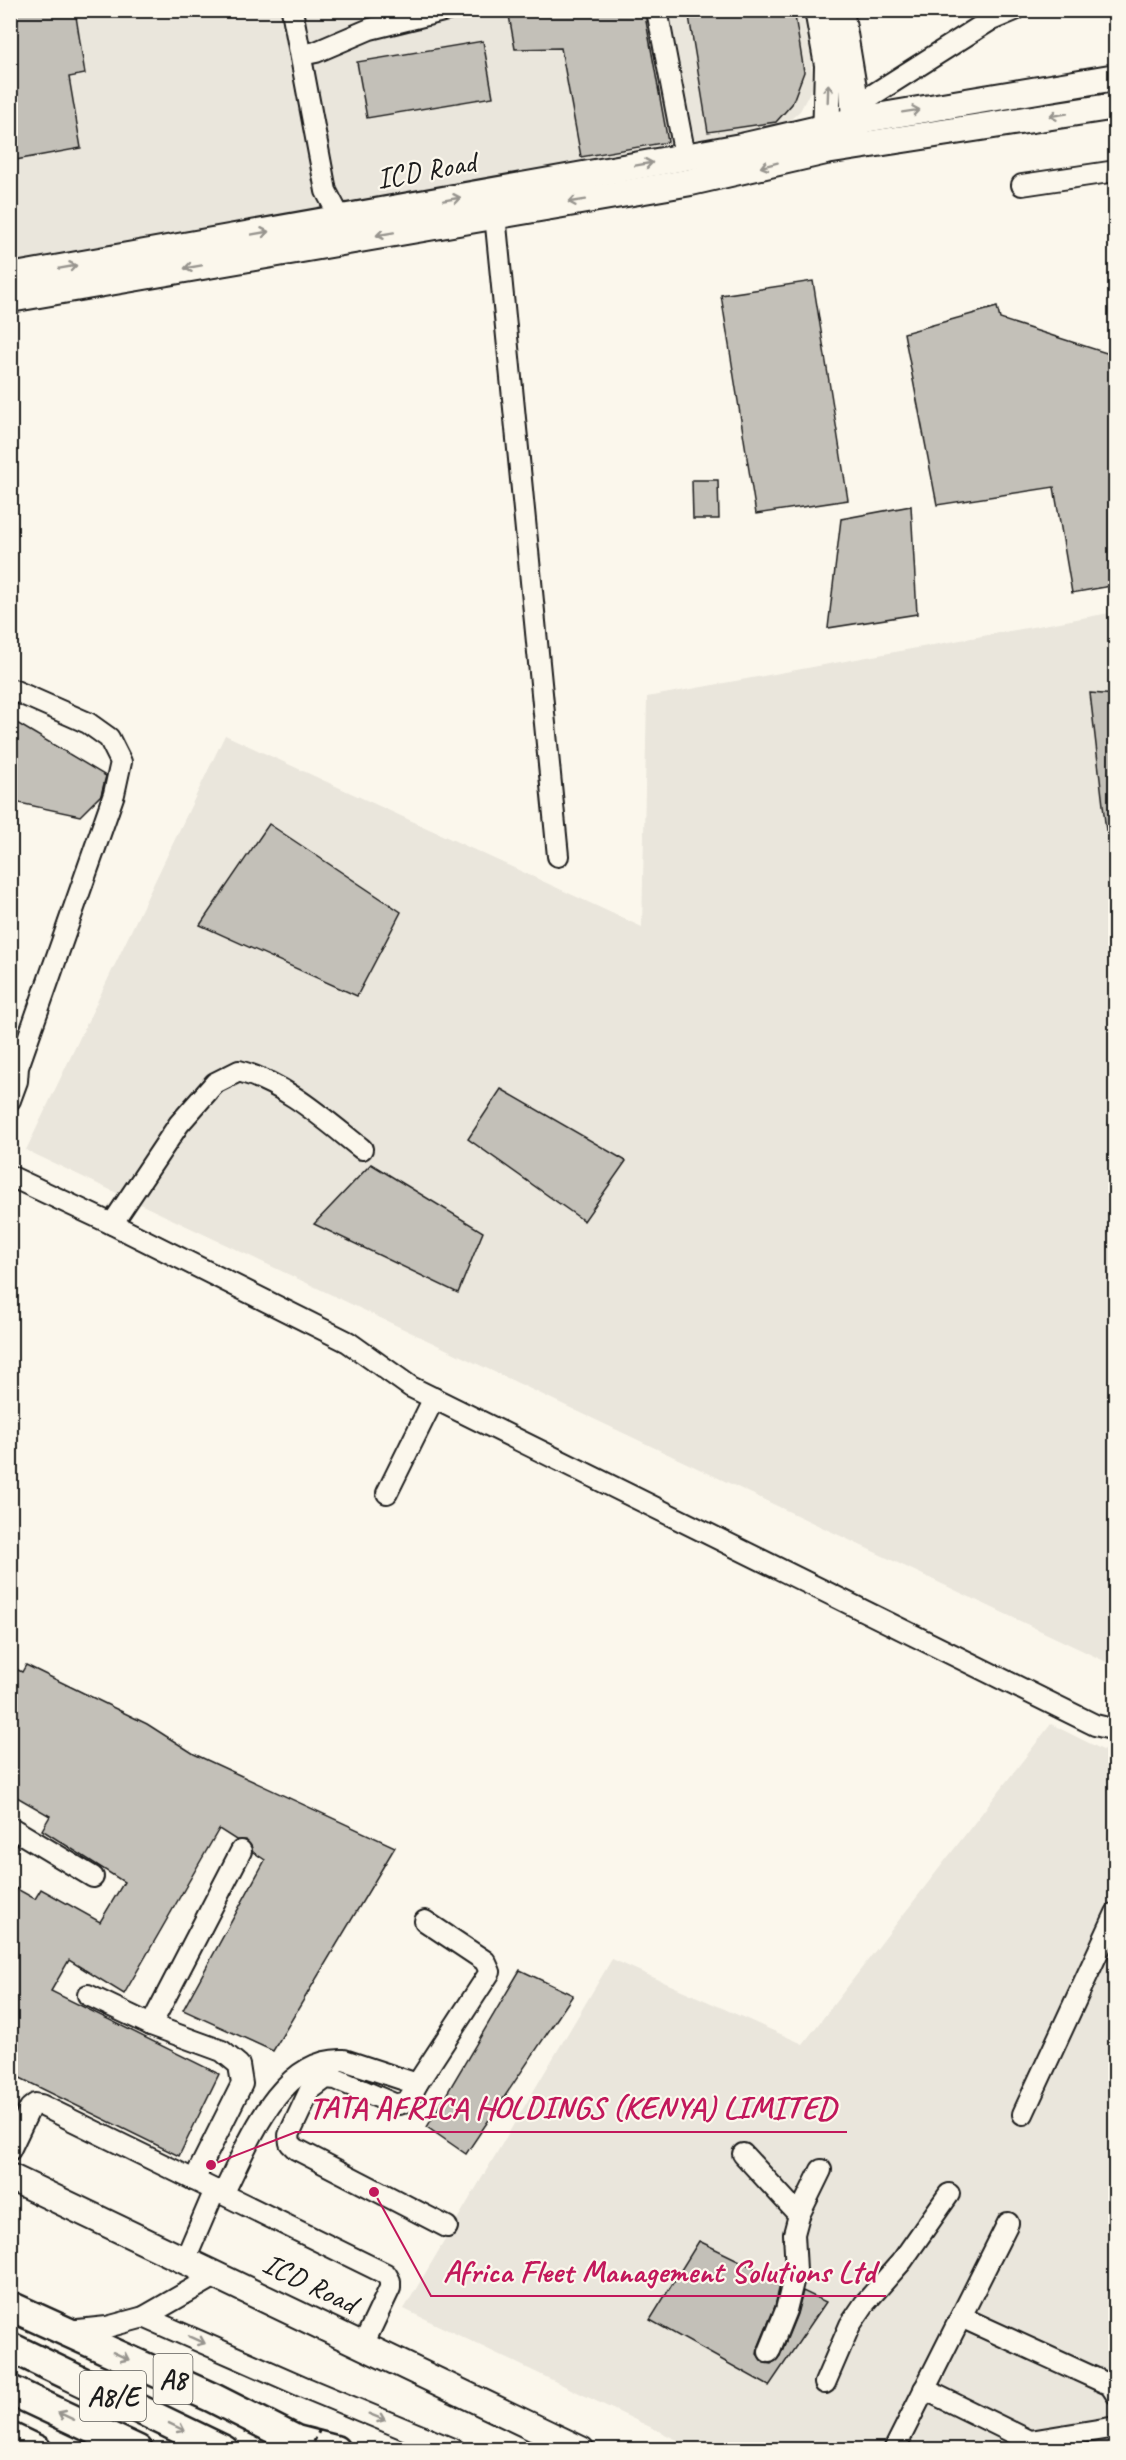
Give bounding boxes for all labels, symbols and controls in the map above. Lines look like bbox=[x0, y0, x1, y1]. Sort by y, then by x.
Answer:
one-way arrow bbox=[822, 84, 833, 103]
one-way arrow bbox=[900, 106, 920, 117]
one-way arrow bbox=[1048, 110, 1068, 121]
street label: ICD Road bbox=[374, 142, 483, 197]
one-way arrow bbox=[634, 158, 653, 169]
one-way arrow bbox=[760, 160, 779, 171]
one-way arrow bbox=[442, 193, 461, 204]
one-way arrow bbox=[568, 196, 588, 207]
one-way arrow bbox=[250, 227, 270, 238]
one-way arrow bbox=[376, 228, 395, 239]
one-way arrow bbox=[58, 261, 77, 272]
one-way arrow bbox=[184, 262, 203, 273]
callout: TATA AFRICA HOLDINGS (KENYA) LIMITED bbox=[296, 2082, 847, 2132]
text: TATA AFRICA HOLDINGS (KENYA) LIMITED bbox=[309, 2087, 839, 2128]
street label: ICD Road bbox=[257, 2244, 367, 2324]
callout: Africa Fleet Management Solutions Ltd bbox=[431, 2246, 886, 2296]
text: Africa Fleet Management Solutions Ltd bbox=[443, 2251, 880, 2292]
one-way arrow bbox=[188, 2335, 206, 2346]
one-way arrow bbox=[112, 2350, 130, 2362]
road number: A8 bbox=[154, 2354, 192, 2404]
road number: A8/E bbox=[80, 2371, 146, 2421]
one-way arrow bbox=[57, 2410, 75, 2422]
one-way arrow bbox=[367, 2412, 385, 2423]
one-way arrow bbox=[167, 2421, 185, 2433]

